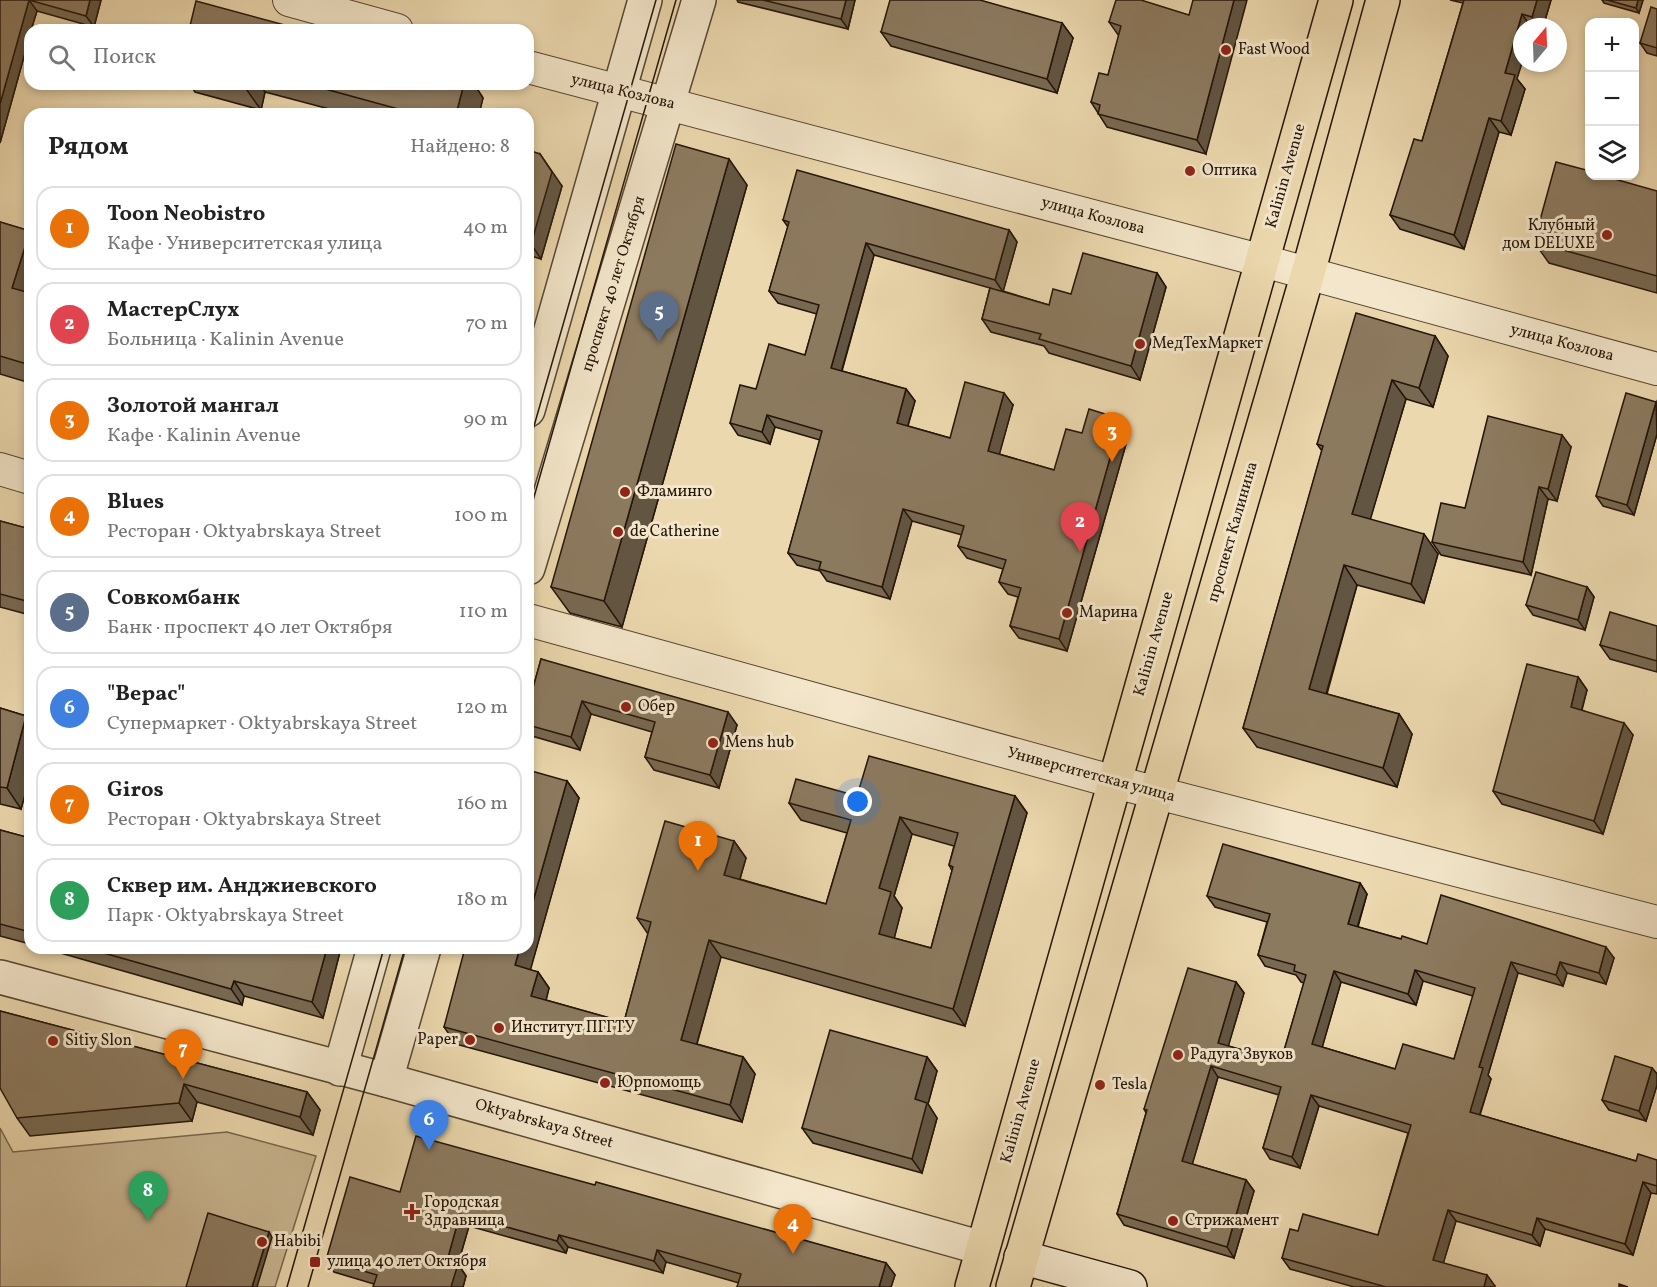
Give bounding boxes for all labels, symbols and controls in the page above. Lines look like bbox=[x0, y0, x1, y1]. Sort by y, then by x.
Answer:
north arrow bbox=[1513, 18, 1567, 72]
map controls bbox=[1585, 18, 1639, 180]
button: + bbox=[1585, 18, 1639, 72]
search box bbox=[24, 24, 534, 90]
place label: Fast Wood bbox=[1238, 39, 1310, 61]
icon: search bbox=[45, 41, 78, 74]
text: Поиск bbox=[93, 42, 156, 73]
marker: Fast Wood bbox=[1219, 43, 1233, 57]
street label: улица Козлова bbox=[569, 68, 677, 116]
button: − bbox=[1585, 72, 1639, 126]
street label: Kalinin Avenue bbox=[1261, 121, 1311, 231]
button: layers bbox=[1585, 126, 1639, 180]
text: Рядом bbox=[48, 129, 128, 165]
text: Найдено: 8 bbox=[410, 133, 510, 161]
place label: Оптика bbox=[1202, 160, 1257, 182]
marker: Оптика bbox=[1183, 164, 1197, 178]
street label: улица Козлова bbox=[1039, 192, 1147, 240]
street label: проспект 40 лет Октября bbox=[577, 193, 651, 375]
text: Toon Neobistro bbox=[107, 199, 265, 230]
text: 1 bbox=[65, 214, 74, 242]
text: 40 m bbox=[463, 214, 508, 242]
place label: Клубный дом DELUXE bbox=[1502, 215, 1595, 255]
marker: Клубный дом DELUXE bbox=[1600, 228, 1614, 242]
text: Кафе · Университетская улица bbox=[107, 230, 382, 258]
pin: 5 bbox=[640, 292, 678, 342]
text: МастерСлух bbox=[107, 295, 240, 326]
text: 2 bbox=[64, 310, 75, 338]
text: 70 m bbox=[465, 310, 508, 338]
street label: улица Козлова bbox=[1508, 319, 1616, 367]
text: Больница · Kalinin Avenue bbox=[107, 326, 344, 354]
place label: МедТехМаркет bbox=[1152, 333, 1263, 355]
marker: МедТехМаркет bbox=[1133, 337, 1147, 351]
text: Золотой мангал bbox=[107, 391, 279, 422]
text: 3 bbox=[64, 406, 75, 434]
text: 90 m bbox=[464, 406, 508, 434]
pin: 3 bbox=[1092, 412, 1132, 462]
text: Кафе · Kalinin Avenue bbox=[107, 422, 301, 450]
street label: проспект Калинина bbox=[1202, 459, 1264, 605]
place label: Фламинго bbox=[637, 481, 712, 503]
marker: Фламинго bbox=[618, 485, 632, 499]
text: Blues bbox=[107, 487, 164, 518]
text: 4 bbox=[63, 502, 76, 530]
text: 100 m bbox=[454, 502, 508, 530]
pin: 2 bbox=[1060, 502, 1100, 552]
text: Ресторан · Oktyabrskaya Street bbox=[107, 518, 382, 546]
place label: de Catherine bbox=[630, 521, 719, 543]
marker: de Catherine bbox=[611, 525, 625, 539]
text: Совкомбанк bbox=[107, 583, 240, 614]
street label: Kalinin Avenue bbox=[1129, 589, 1179, 699]
text: 5 bbox=[65, 598, 74, 626]
text: 110 m bbox=[459, 598, 508, 626]
place label: Марина bbox=[1079, 602, 1138, 624]
marker: Марина bbox=[1060, 606, 1074, 620]
text: Банк · проспект 40 лет Октября bbox=[107, 614, 392, 642]
text: "Верас" bbox=[107, 679, 185, 710]
text: 6 bbox=[64, 694, 75, 722]
text: 120 m bbox=[456, 694, 508, 722]
place label: Обер bbox=[638, 696, 675, 718]
marker: Обер bbox=[619, 700, 633, 714]
text: Супермаркет · Oktyabrskaya Street bbox=[107, 710, 417, 738]
place label: Mens hub bbox=[725, 732, 794, 754]
marker: Mens hub bbox=[706, 736, 720, 750]
street label: Университетская улица bbox=[1004, 742, 1178, 808]
text: Giros bbox=[107, 775, 164, 806]
your location bbox=[843, 787, 872, 816]
text: 7 bbox=[65, 790, 74, 818]
text: 160 m bbox=[456, 790, 508, 818]
text: Ресторан · Oktyabrskaya Street bbox=[107, 806, 382, 834]
pin: 1 bbox=[678, 822, 718, 871]
text: Сквер им. Анджиевского bbox=[107, 871, 377, 902]
text: 8 bbox=[64, 886, 75, 914]
text: 180 m bbox=[456, 886, 508, 914]
text: Парк · Oktyabrskaya Street bbox=[107, 902, 344, 930]
place label: Институт ПГГТУ bbox=[511, 1017, 635, 1039]
marker: Институт ПГГТУ bbox=[492, 1021, 506, 1035]
place label: Paper bbox=[417, 1029, 458, 1051]
place label: Sitiy Slon bbox=[65, 1030, 132, 1052]
pin: 7 bbox=[164, 1030, 202, 1079]
marker: Paper bbox=[463, 1033, 477, 1047]
marker: Sitiy Slon bbox=[46, 1034, 60, 1048]
place label: Радуга Звуков bbox=[1190, 1044, 1293, 1066]
marker: Радуга Звуков bbox=[1171, 1048, 1185, 1062]
street label: Kalinin Avenue bbox=[996, 1056, 1046, 1166]
place label: Юрпомощь bbox=[617, 1072, 701, 1094]
place label: Tesla bbox=[1112, 1074, 1147, 1096]
marker: Юрпомощь bbox=[598, 1076, 612, 1090]
marker: Tesla bbox=[1093, 1078, 1107, 1092]
street label: Oktyabrskaya Street bbox=[472, 1094, 616, 1154]
pin: 6 bbox=[410, 1100, 448, 1150]
pin: 8 bbox=[128, 1172, 168, 1221]
place label: Городская Здравница bbox=[424, 1192, 505, 1232]
pin: 4 bbox=[774, 1204, 812, 1254]
marker: Городская Здравница bbox=[405, 1205, 419, 1219]
place label: Стрижамент bbox=[1185, 1210, 1279, 1232]
marker: Стрижамент bbox=[1166, 1214, 1180, 1228]
place label: Habibi bbox=[274, 1231, 321, 1253]
marker: Habibi bbox=[255, 1235, 269, 1249]
place label: улица 40 лет Октября bbox=[327, 1251, 487, 1273]
marker: улица 40 лет Октября bbox=[308, 1255, 322, 1269]

